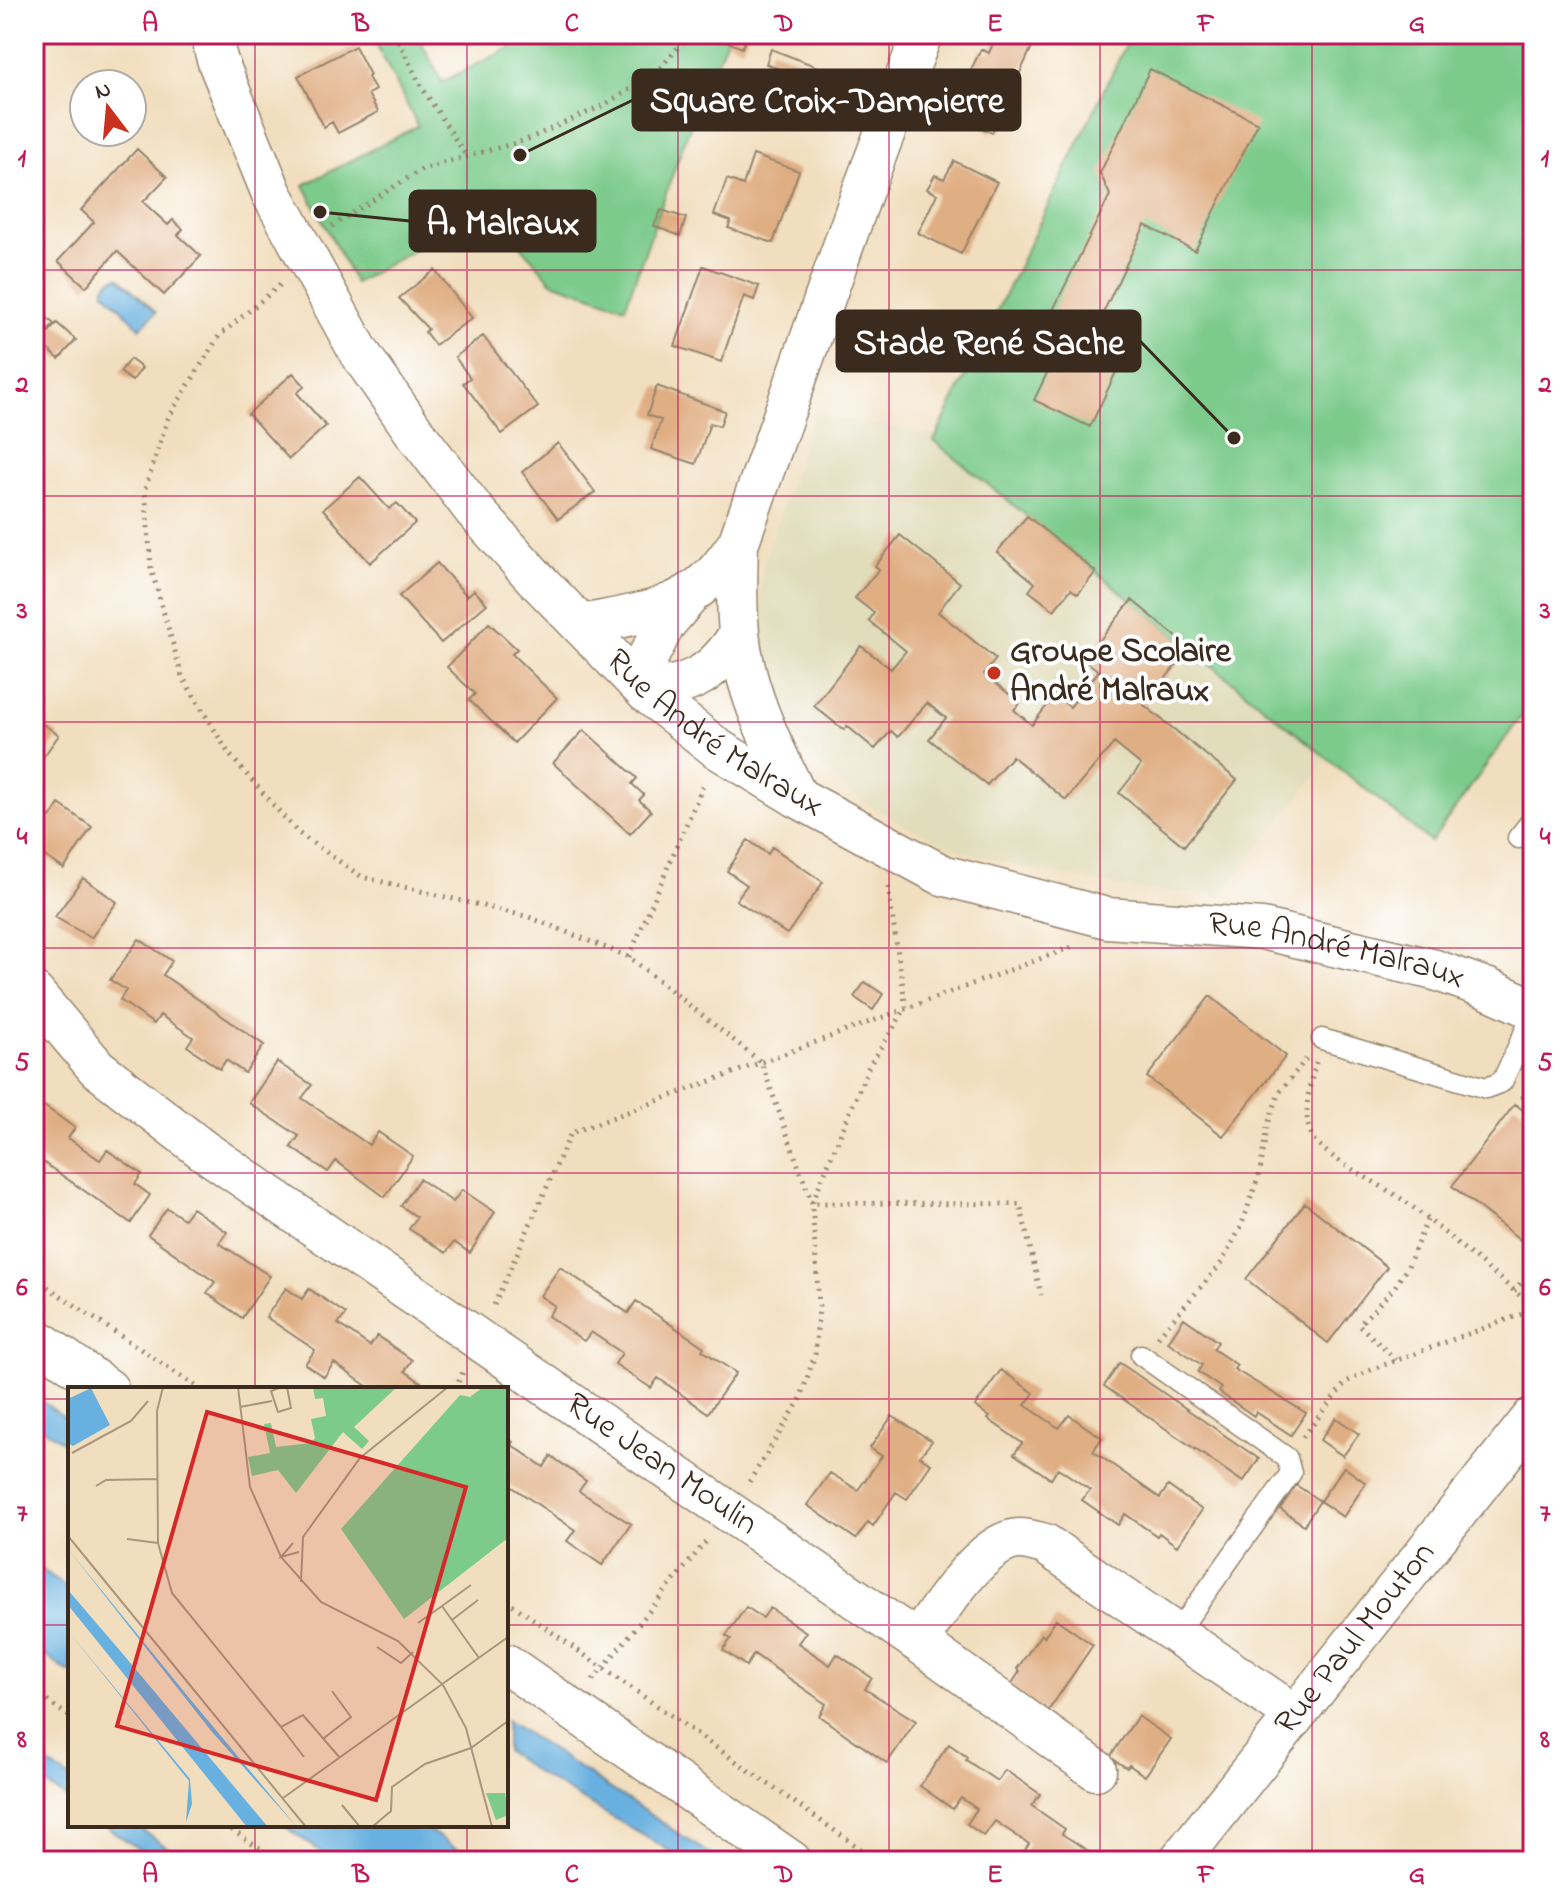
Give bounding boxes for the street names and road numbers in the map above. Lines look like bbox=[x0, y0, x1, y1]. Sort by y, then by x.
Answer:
street label: Rue André Malraux bbox=[593, 638, 832, 831]
street label: Rue André Malraux bbox=[1207, 900, 1472, 1004]
street label: Rue Jean Moulin bbox=[555, 1381, 767, 1549]
street label: Rue Paul Mouton bbox=[1263, 1531, 1449, 1746]

